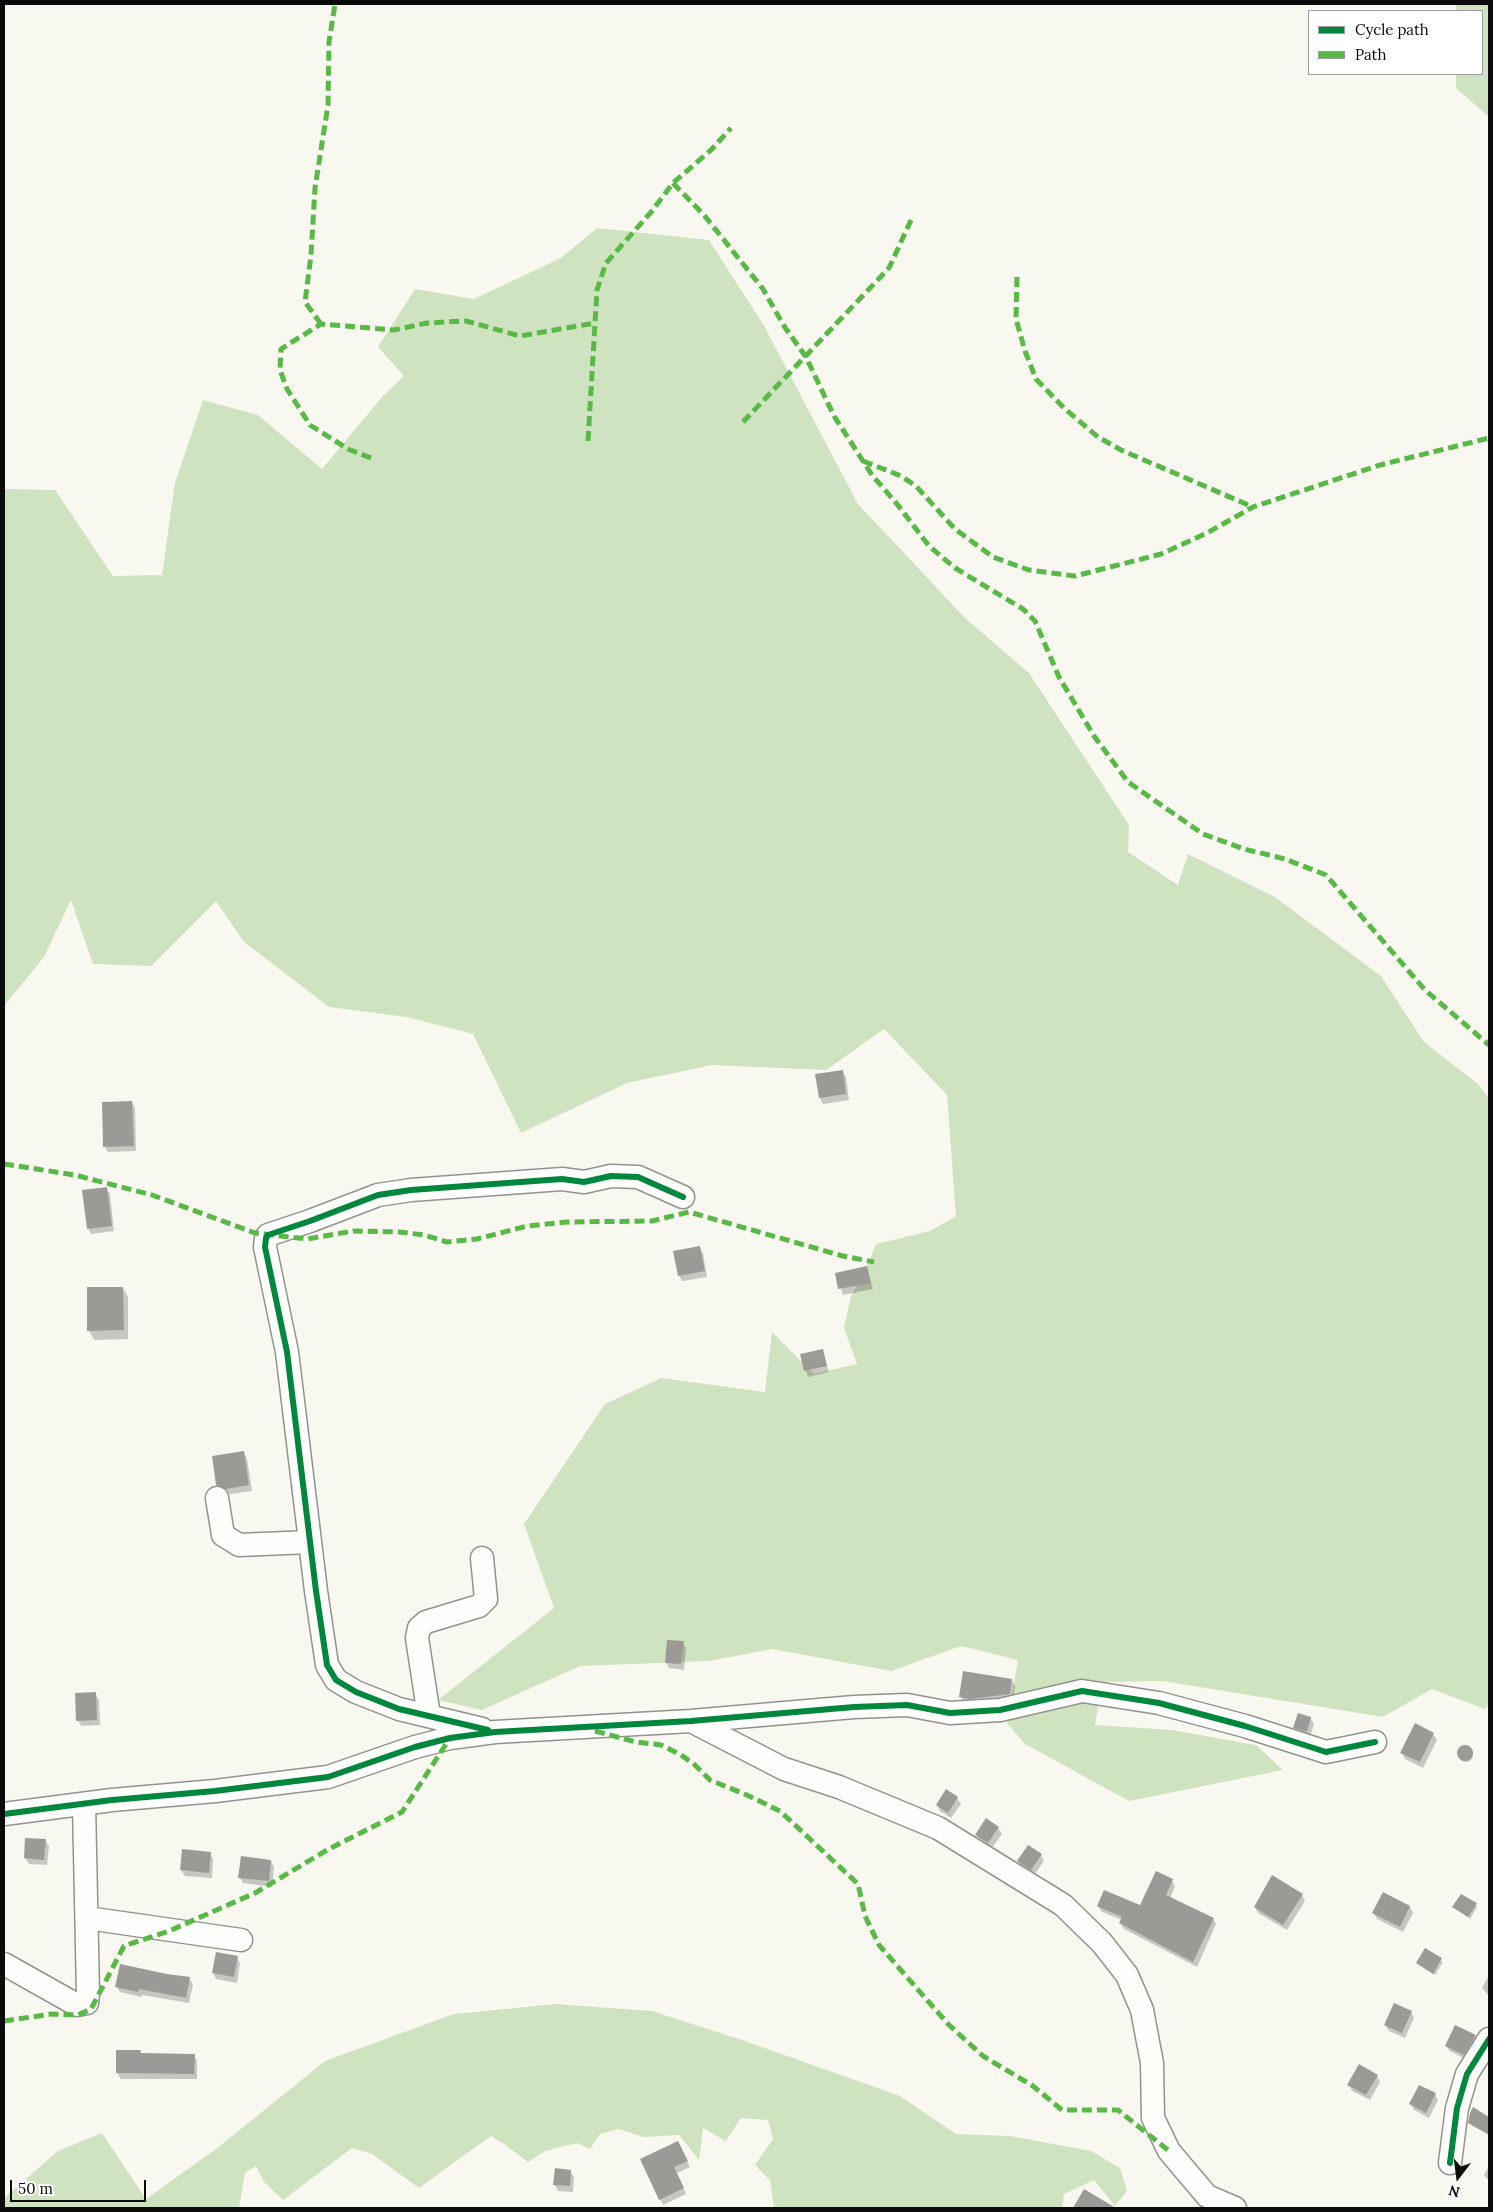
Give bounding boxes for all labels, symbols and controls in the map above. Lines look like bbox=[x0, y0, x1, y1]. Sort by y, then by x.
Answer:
legend bbox=[1308, 10, 1483, 75]
text: Cycle path bbox=[1355, 20, 1429, 39]
text: Path bbox=[1355, 45, 1386, 64]
north arrow bbox=[1433, 2152, 1483, 2202]
scale bar bbox=[12, 2170, 149, 2202]
text: 50 m bbox=[18, 2179, 53, 2198]
text: N bbox=[1447, 2181, 1462, 2202]

